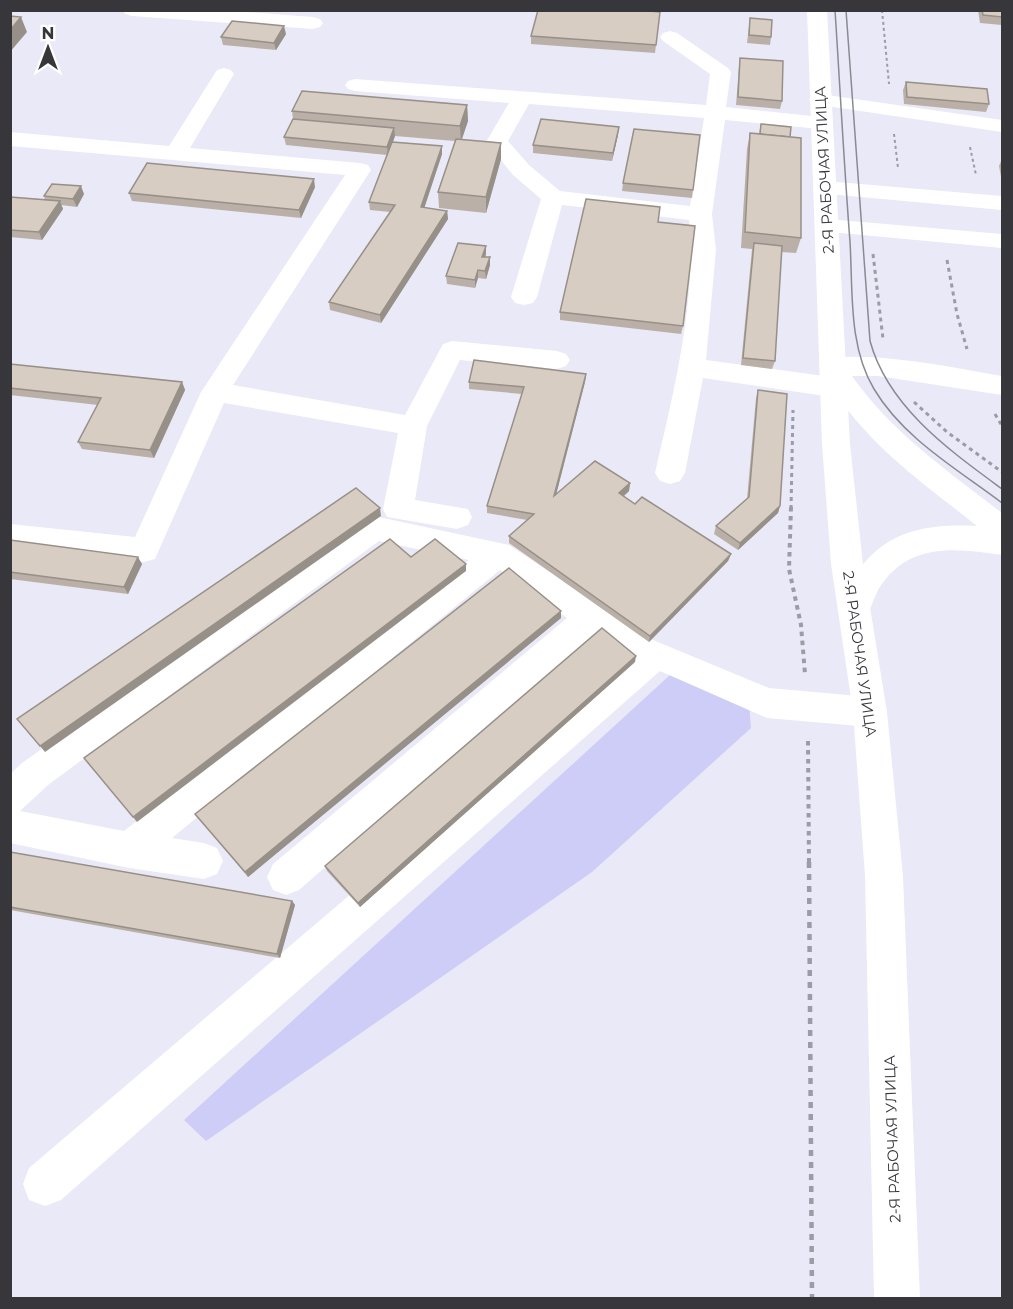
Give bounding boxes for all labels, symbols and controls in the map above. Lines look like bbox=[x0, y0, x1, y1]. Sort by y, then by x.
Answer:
north arrow bbox=[18, 18, 78, 78]
text: N bbox=[42, 24, 54, 43]
street label: 2-Я РАБОЧАЯ УЛИЦА bbox=[810, 86, 838, 254]
street label: 2-Я РАБОЧАЯ УЛИЦА bbox=[839, 570, 881, 738]
street label: 2-Я РАБОЧАЯ УЛИЦА bbox=[880, 1055, 904, 1223]

